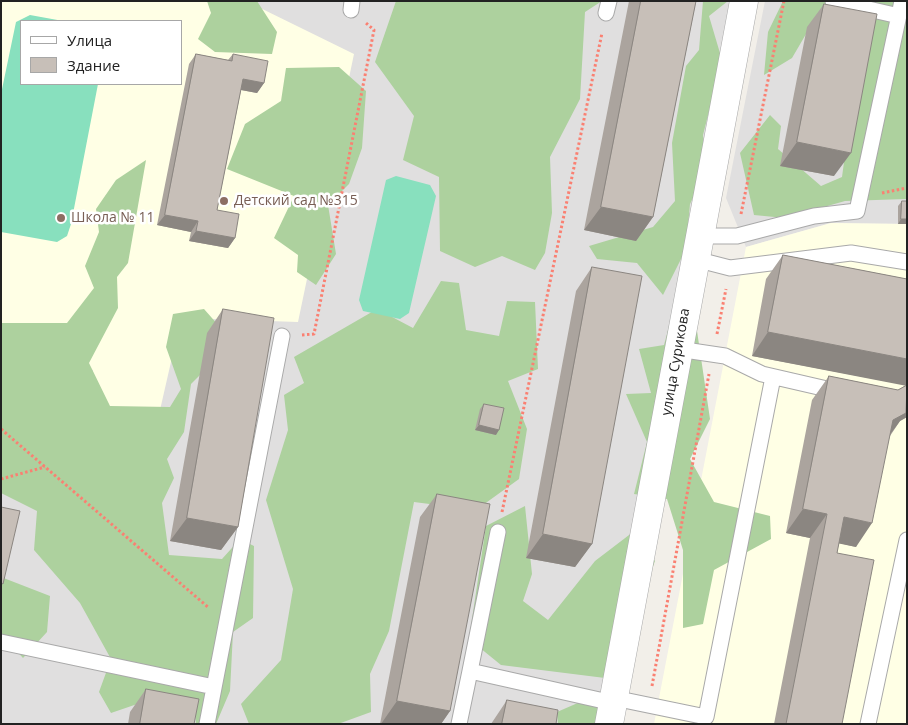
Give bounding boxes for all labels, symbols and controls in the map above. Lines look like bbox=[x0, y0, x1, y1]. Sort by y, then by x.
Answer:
legend bbox=[20, 20, 182, 85]
text: Улица bbox=[67, 30, 112, 50]
text: Здание bbox=[67, 55, 120, 75]
place label: Детский сад №315 bbox=[234, 193, 358, 209]
marker: Детский сад №315 bbox=[218, 195, 230, 207]
place label: Школа № 11 bbox=[71, 210, 154, 226]
marker: Школа № 11 bbox=[55, 212, 67, 224]
street label: улица Сурикова bbox=[658, 307, 694, 417]

